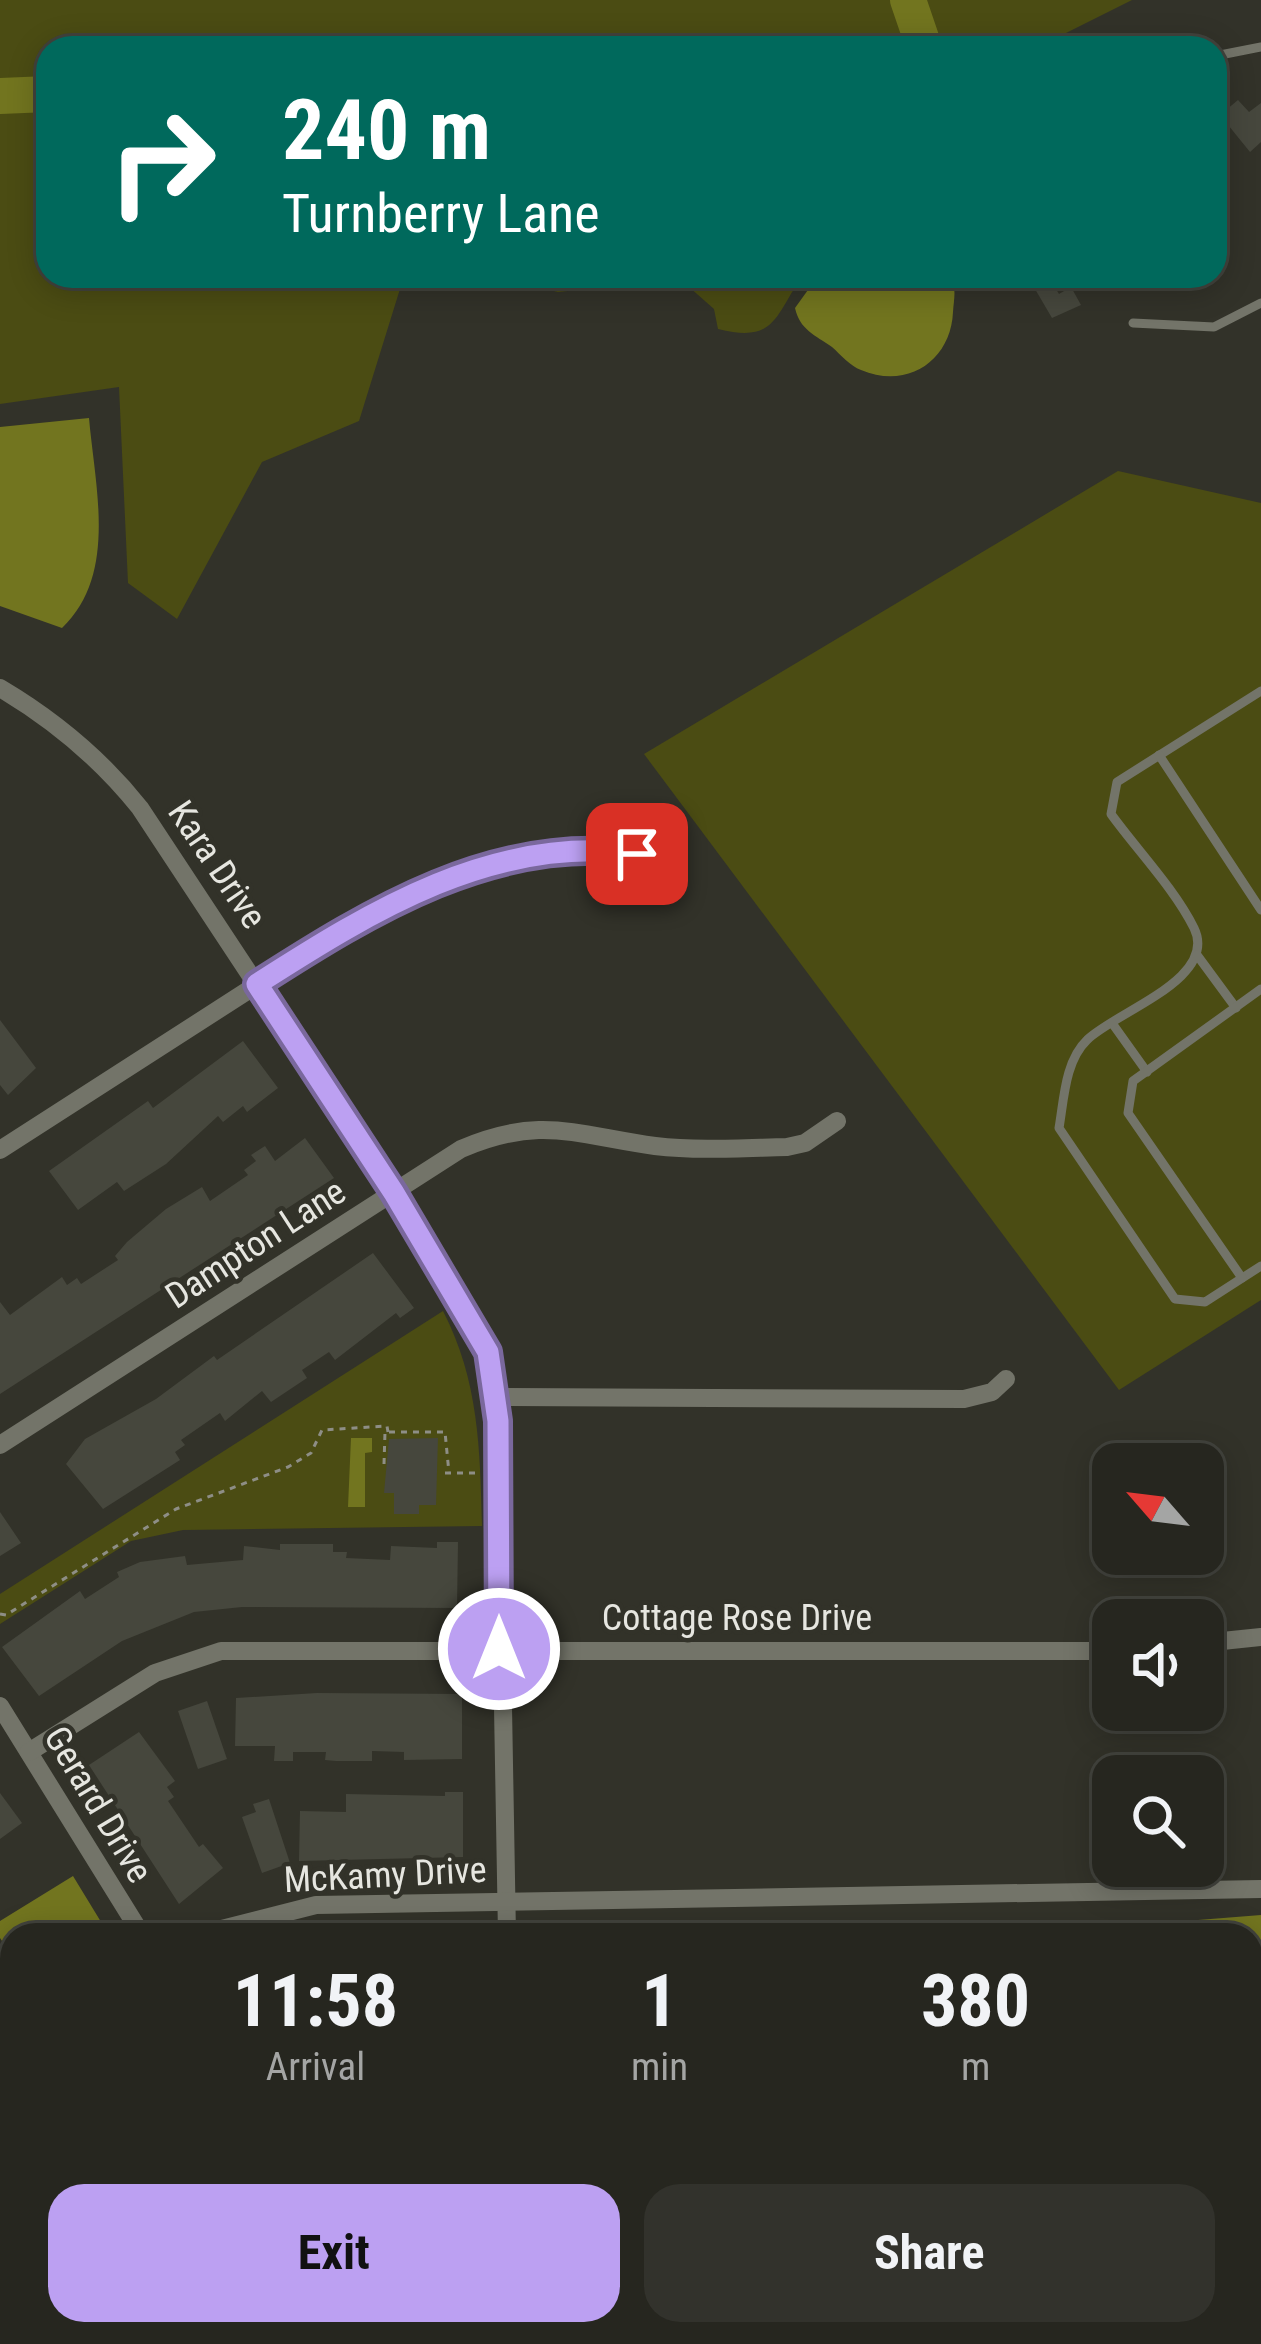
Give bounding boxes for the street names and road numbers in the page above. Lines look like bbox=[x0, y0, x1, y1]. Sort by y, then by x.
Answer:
street label: Kara Drive bbox=[159, 793, 275, 936]
street label: Dampton Lane bbox=[158, 1170, 353, 1317]
street label: Cottage Rose Drive bbox=[602, 1597, 872, 1639]
street label: Gerard Drive bbox=[35, 1719, 161, 1890]
street label: McKamy Drive bbox=[283, 1849, 487, 1901]

